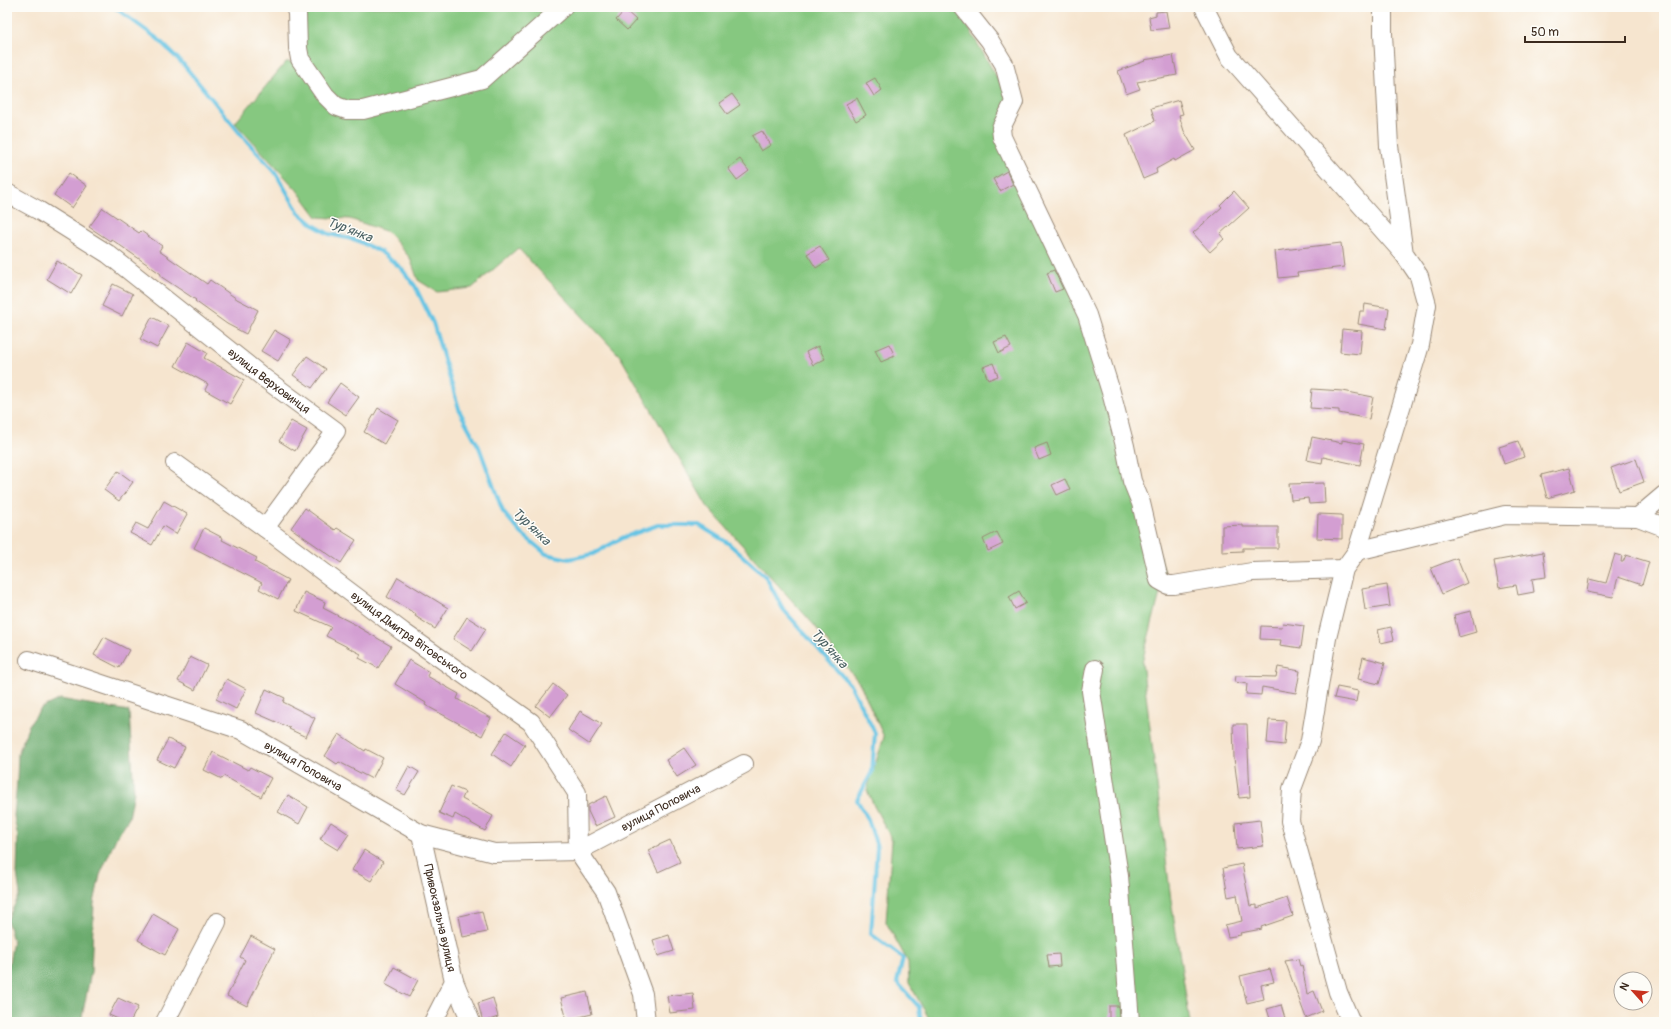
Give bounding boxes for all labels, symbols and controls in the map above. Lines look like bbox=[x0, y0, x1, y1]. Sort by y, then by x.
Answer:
scale bar bbox=[1525, 18, 1625, 44]
text: 50 m bbox=[1531, 25, 1559, 40]
water label: Тур'янка bbox=[325, 214, 375, 246]
street label: вулиця Верховинця bbox=[224, 345, 313, 418]
water label: Тур'янка bbox=[509, 505, 554, 549]
street label: вулиця Дмитра Вітовського bbox=[348, 588, 471, 684]
water label: Тур'янка bbox=[808, 626, 851, 672]
street label: вулиця Поповича bbox=[261, 738, 345, 795]
street label: вулиця Поповича bbox=[619, 781, 704, 835]
street label: Привокзальна вулиця bbox=[420, 863, 459, 974]
north arrow bbox=[1613, 971, 1653, 1011]
text: N bbox=[1617, 980, 1632, 993]

